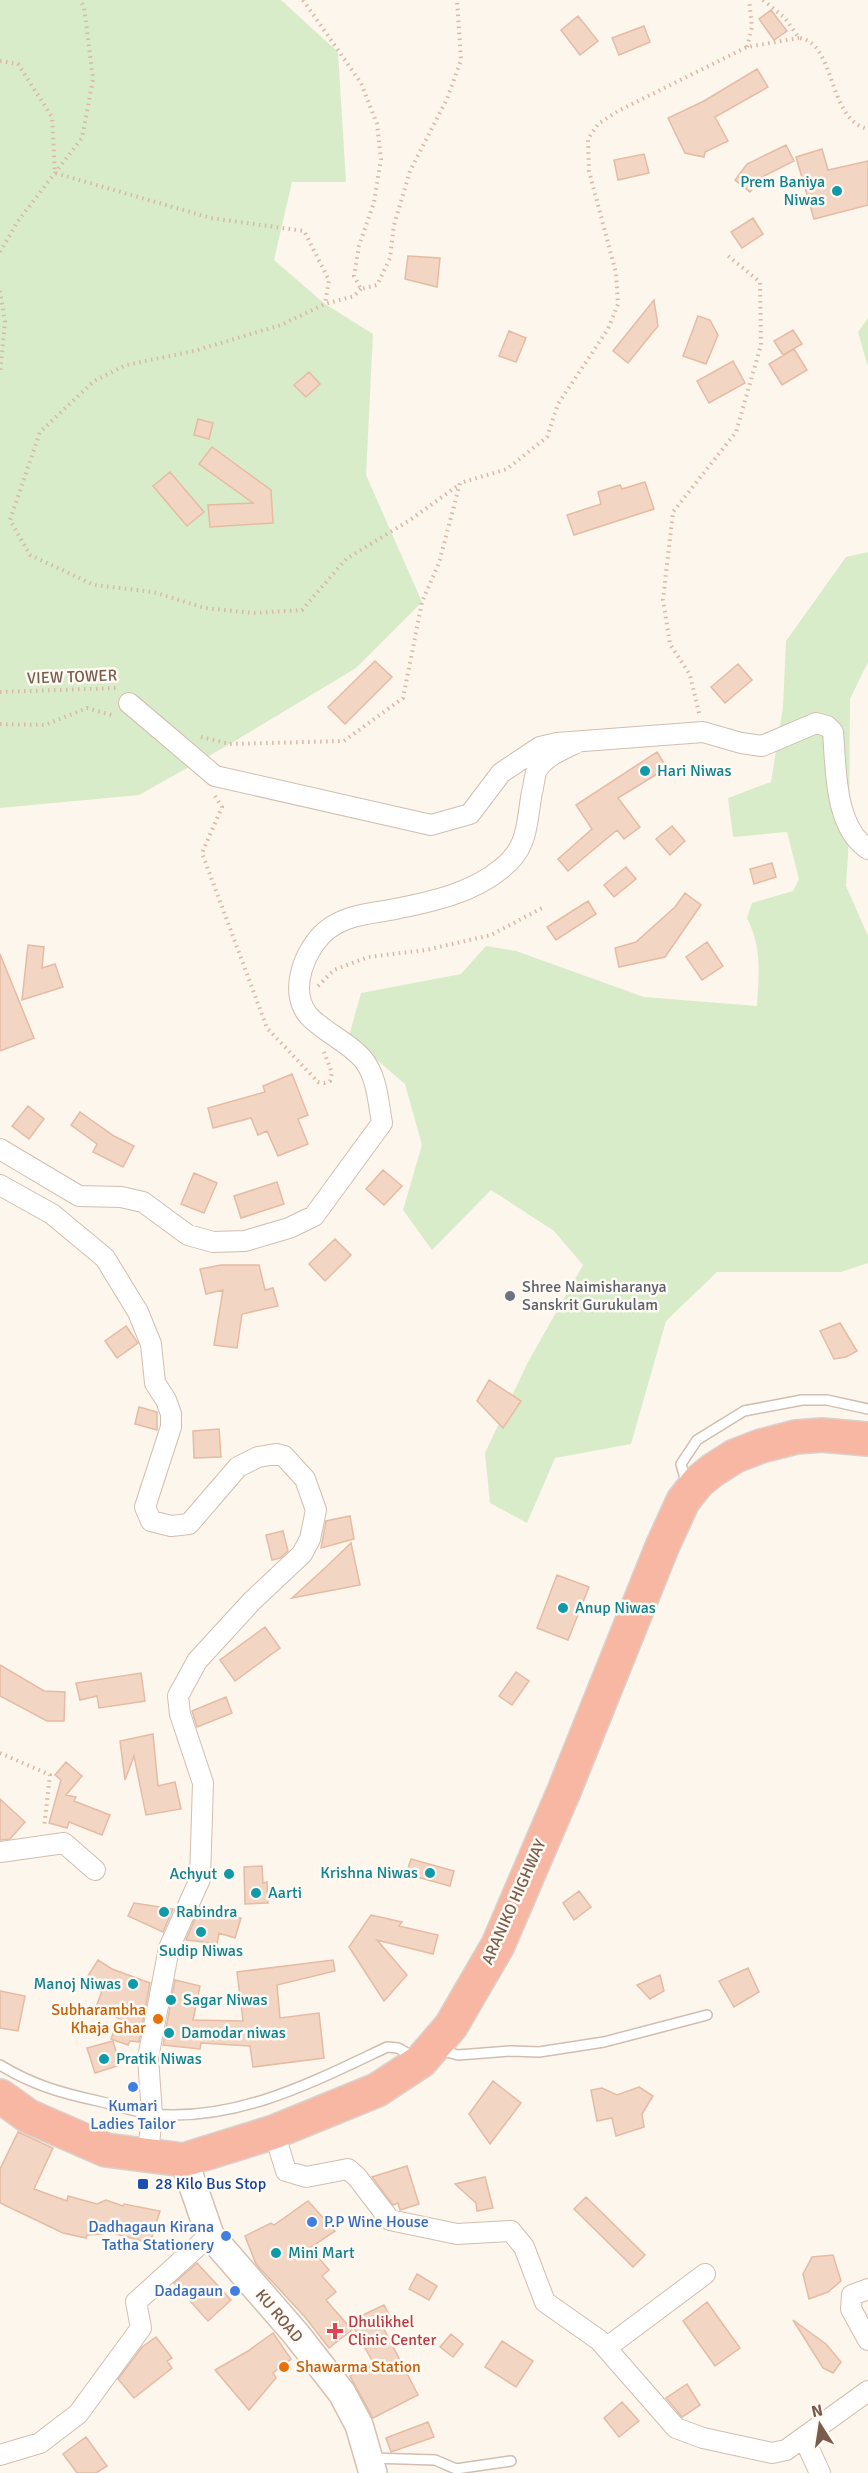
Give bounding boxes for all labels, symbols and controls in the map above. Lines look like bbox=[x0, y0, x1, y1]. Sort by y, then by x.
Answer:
place label: Prem Baniya Niwas bbox=[740, 172, 825, 210]
marker: Prem Baniya Niwas bbox=[830, 184, 844, 198]
street label: VIEW TOWER bbox=[27, 665, 118, 689]
place label: Hari Niwas bbox=[657, 761, 731, 781]
marker: Hari Niwas bbox=[638, 764, 652, 778]
place label: Shree Naimisharanya Sanskrit Gurukulam bbox=[522, 1277, 667, 1315]
marker: Shree Naimisharanya Sanskrit Gurukulam bbox=[503, 1289, 517, 1303]
place label: Anup Niwas bbox=[575, 1598, 656, 1618]
marker: Anup Niwas bbox=[556, 1601, 570, 1615]
street label: ARANIKO HIGHWAY bbox=[477, 1836, 551, 1968]
place label: Krishna Niwas bbox=[320, 1863, 418, 1883]
place label: Achyut bbox=[170, 1864, 217, 1884]
marker: Krishna Niwas bbox=[423, 1866, 437, 1880]
marker: Achyut bbox=[222, 1867, 236, 1881]
place label: Aarti bbox=[268, 1883, 302, 1903]
marker: Aarti bbox=[249, 1886, 263, 1900]
place label: Rabindra bbox=[176, 1902, 237, 1922]
marker: Rabindra bbox=[157, 1905, 171, 1919]
marker: Sudip Niwas bbox=[194, 1925, 208, 1939]
place label: Sudip Niwas bbox=[159, 1941, 243, 1961]
place label: Manoj Niwas bbox=[33, 1974, 121, 1994]
marker: Manoj Niwas bbox=[126, 1977, 140, 1991]
place label: Sagar Niwas bbox=[183, 1990, 267, 2010]
marker: Sagar Niwas bbox=[164, 1993, 178, 2007]
place label: Subharambha Khaja Ghar bbox=[51, 2000, 146, 2038]
marker: Subharambha Khaja Ghar bbox=[151, 2012, 165, 2026]
place label: Damodar niwas bbox=[181, 2023, 286, 2043]
marker: Damodar niwas bbox=[162, 2026, 176, 2040]
place label: Pratik Niwas bbox=[116, 2049, 202, 2069]
marker: Pratik Niwas bbox=[97, 2052, 111, 2066]
marker: Kumari Ladies Tailor bbox=[126, 2080, 140, 2094]
place label: Kumari Ladies Tailor bbox=[90, 2096, 176, 2134]
place label: 28 Kilo Bus Stop bbox=[155, 2174, 266, 2194]
marker: 28 Kilo Bus Stop bbox=[136, 2177, 150, 2191]
place label: P.P Wine House bbox=[324, 2212, 429, 2232]
marker: P.P Wine House bbox=[305, 2215, 319, 2229]
place label: Dadhagaun Kirana Tatha Stationery bbox=[88, 2217, 215, 2255]
marker: Dadhagaun Kirana Tatha Stationery bbox=[219, 2229, 233, 2243]
place label: Mini Mart bbox=[288, 2243, 355, 2263]
marker: Mini Mart bbox=[269, 2246, 283, 2260]
place label: Dadagaun bbox=[154, 2281, 223, 2301]
marker: Dadagaun bbox=[228, 2284, 242, 2298]
street label: KU ROAD bbox=[251, 2285, 307, 2347]
place label: Dhulikhel Clinic Center bbox=[348, 2312, 436, 2350]
marker: Dhulikhel Clinic Center bbox=[326, 2322, 344, 2340]
place label: Shawarma Station bbox=[296, 2357, 421, 2377]
marker: Shawarma Station bbox=[277, 2360, 291, 2374]
north arrow bbox=[790, 2395, 850, 2455]
text: N bbox=[810, 2400, 825, 2422]

